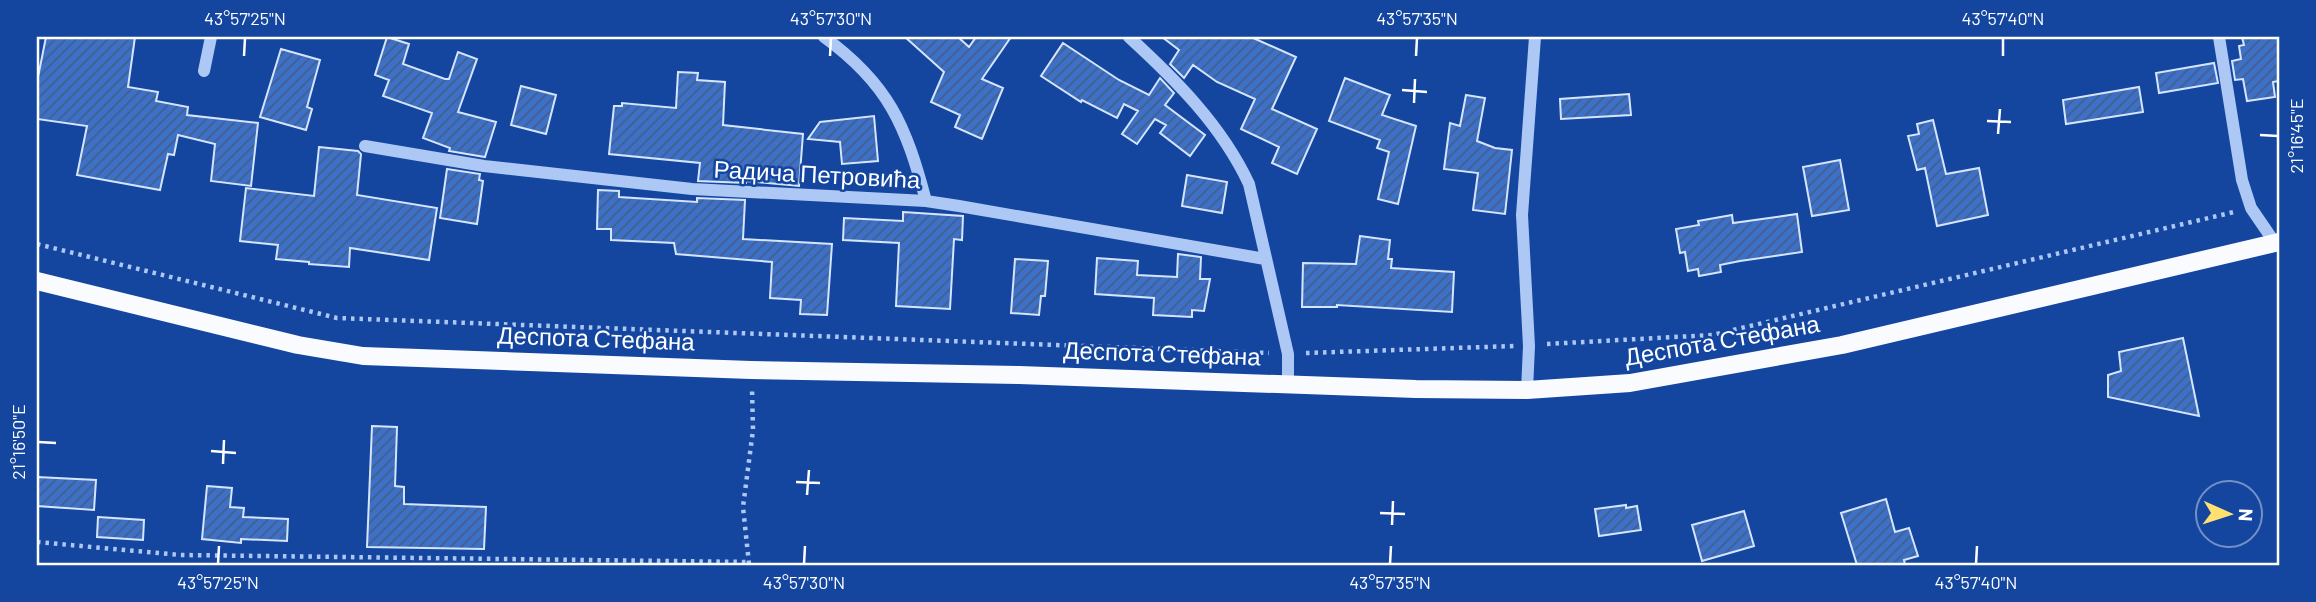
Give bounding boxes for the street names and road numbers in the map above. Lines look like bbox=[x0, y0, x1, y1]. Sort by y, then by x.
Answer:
street label: Радича Петровића bbox=[713, 154, 922, 193]
street label: Деспота Стефана bbox=[1622, 308, 1822, 371]
street label: Деспота Стефана bbox=[497, 320, 696, 355]
street label: Деспота Стефана bbox=[1063, 335, 1262, 370]

